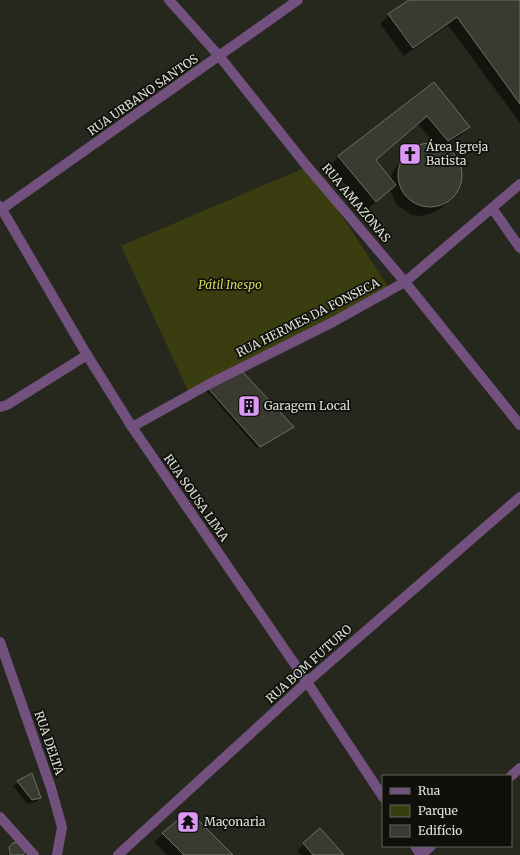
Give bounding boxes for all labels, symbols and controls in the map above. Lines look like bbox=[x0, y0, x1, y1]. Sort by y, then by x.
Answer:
street label: RUA URBANO SANTOS bbox=[85, 51, 201, 138]
place label: Área Igreja Batista bbox=[425, 139, 489, 168]
church icon: Área Igreja Batista bbox=[397, 141, 423, 167]
street label: RUA AMAZONAS bbox=[319, 160, 394, 245]
street label: RUA HERMES DA FONSECA bbox=[234, 275, 382, 360]
park label: Pátil Inespo bbox=[198, 277, 262, 292]
building icon: Garagem Local bbox=[236, 393, 262, 419]
place label: Garagem Local bbox=[264, 398, 350, 413]
street label: RUA SOUSA LIMA bbox=[161, 451, 232, 545]
street label: RUA BOM FUTURO bbox=[263, 621, 355, 706]
street label: RUA DELTA bbox=[32, 709, 68, 777]
legend bbox=[382, 775, 512, 847]
text: Rua bbox=[418, 783, 441, 798]
text: Parque bbox=[418, 803, 458, 818]
temple icon: Maçonaria bbox=[175, 809, 201, 835]
place label: Maçonaria bbox=[204, 814, 266, 829]
text: Edifício bbox=[418, 823, 462, 838]

